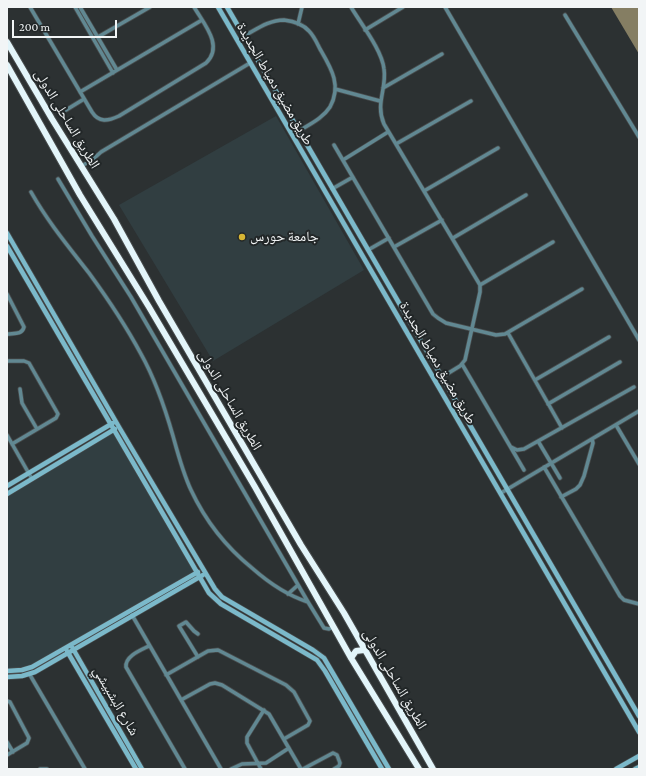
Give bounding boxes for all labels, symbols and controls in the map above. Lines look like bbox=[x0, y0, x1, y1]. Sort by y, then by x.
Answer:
scale bar bbox=[14, 12, 119, 38]
text: 200 m bbox=[19, 20, 50, 34]
street label: طريق مضيق دمياط الجديدة bbox=[233, 20, 317, 148]
street label: الطريق الساحلى الدولى bbox=[31, 66, 103, 172]
place label: جامعة حورس bbox=[250, 229, 319, 245]
marker: جامعة حورس bbox=[237, 232, 247, 242]
street label: طريق مضيق دمياط الجديدة bbox=[396, 299, 480, 427]
street label: الطريق الساحلى الدولى bbox=[194, 347, 266, 453]
street label: الطريق الساحلى الدولى bbox=[359, 626, 431, 732]
street label: شارع البشبيشي bbox=[89, 663, 143, 739]

